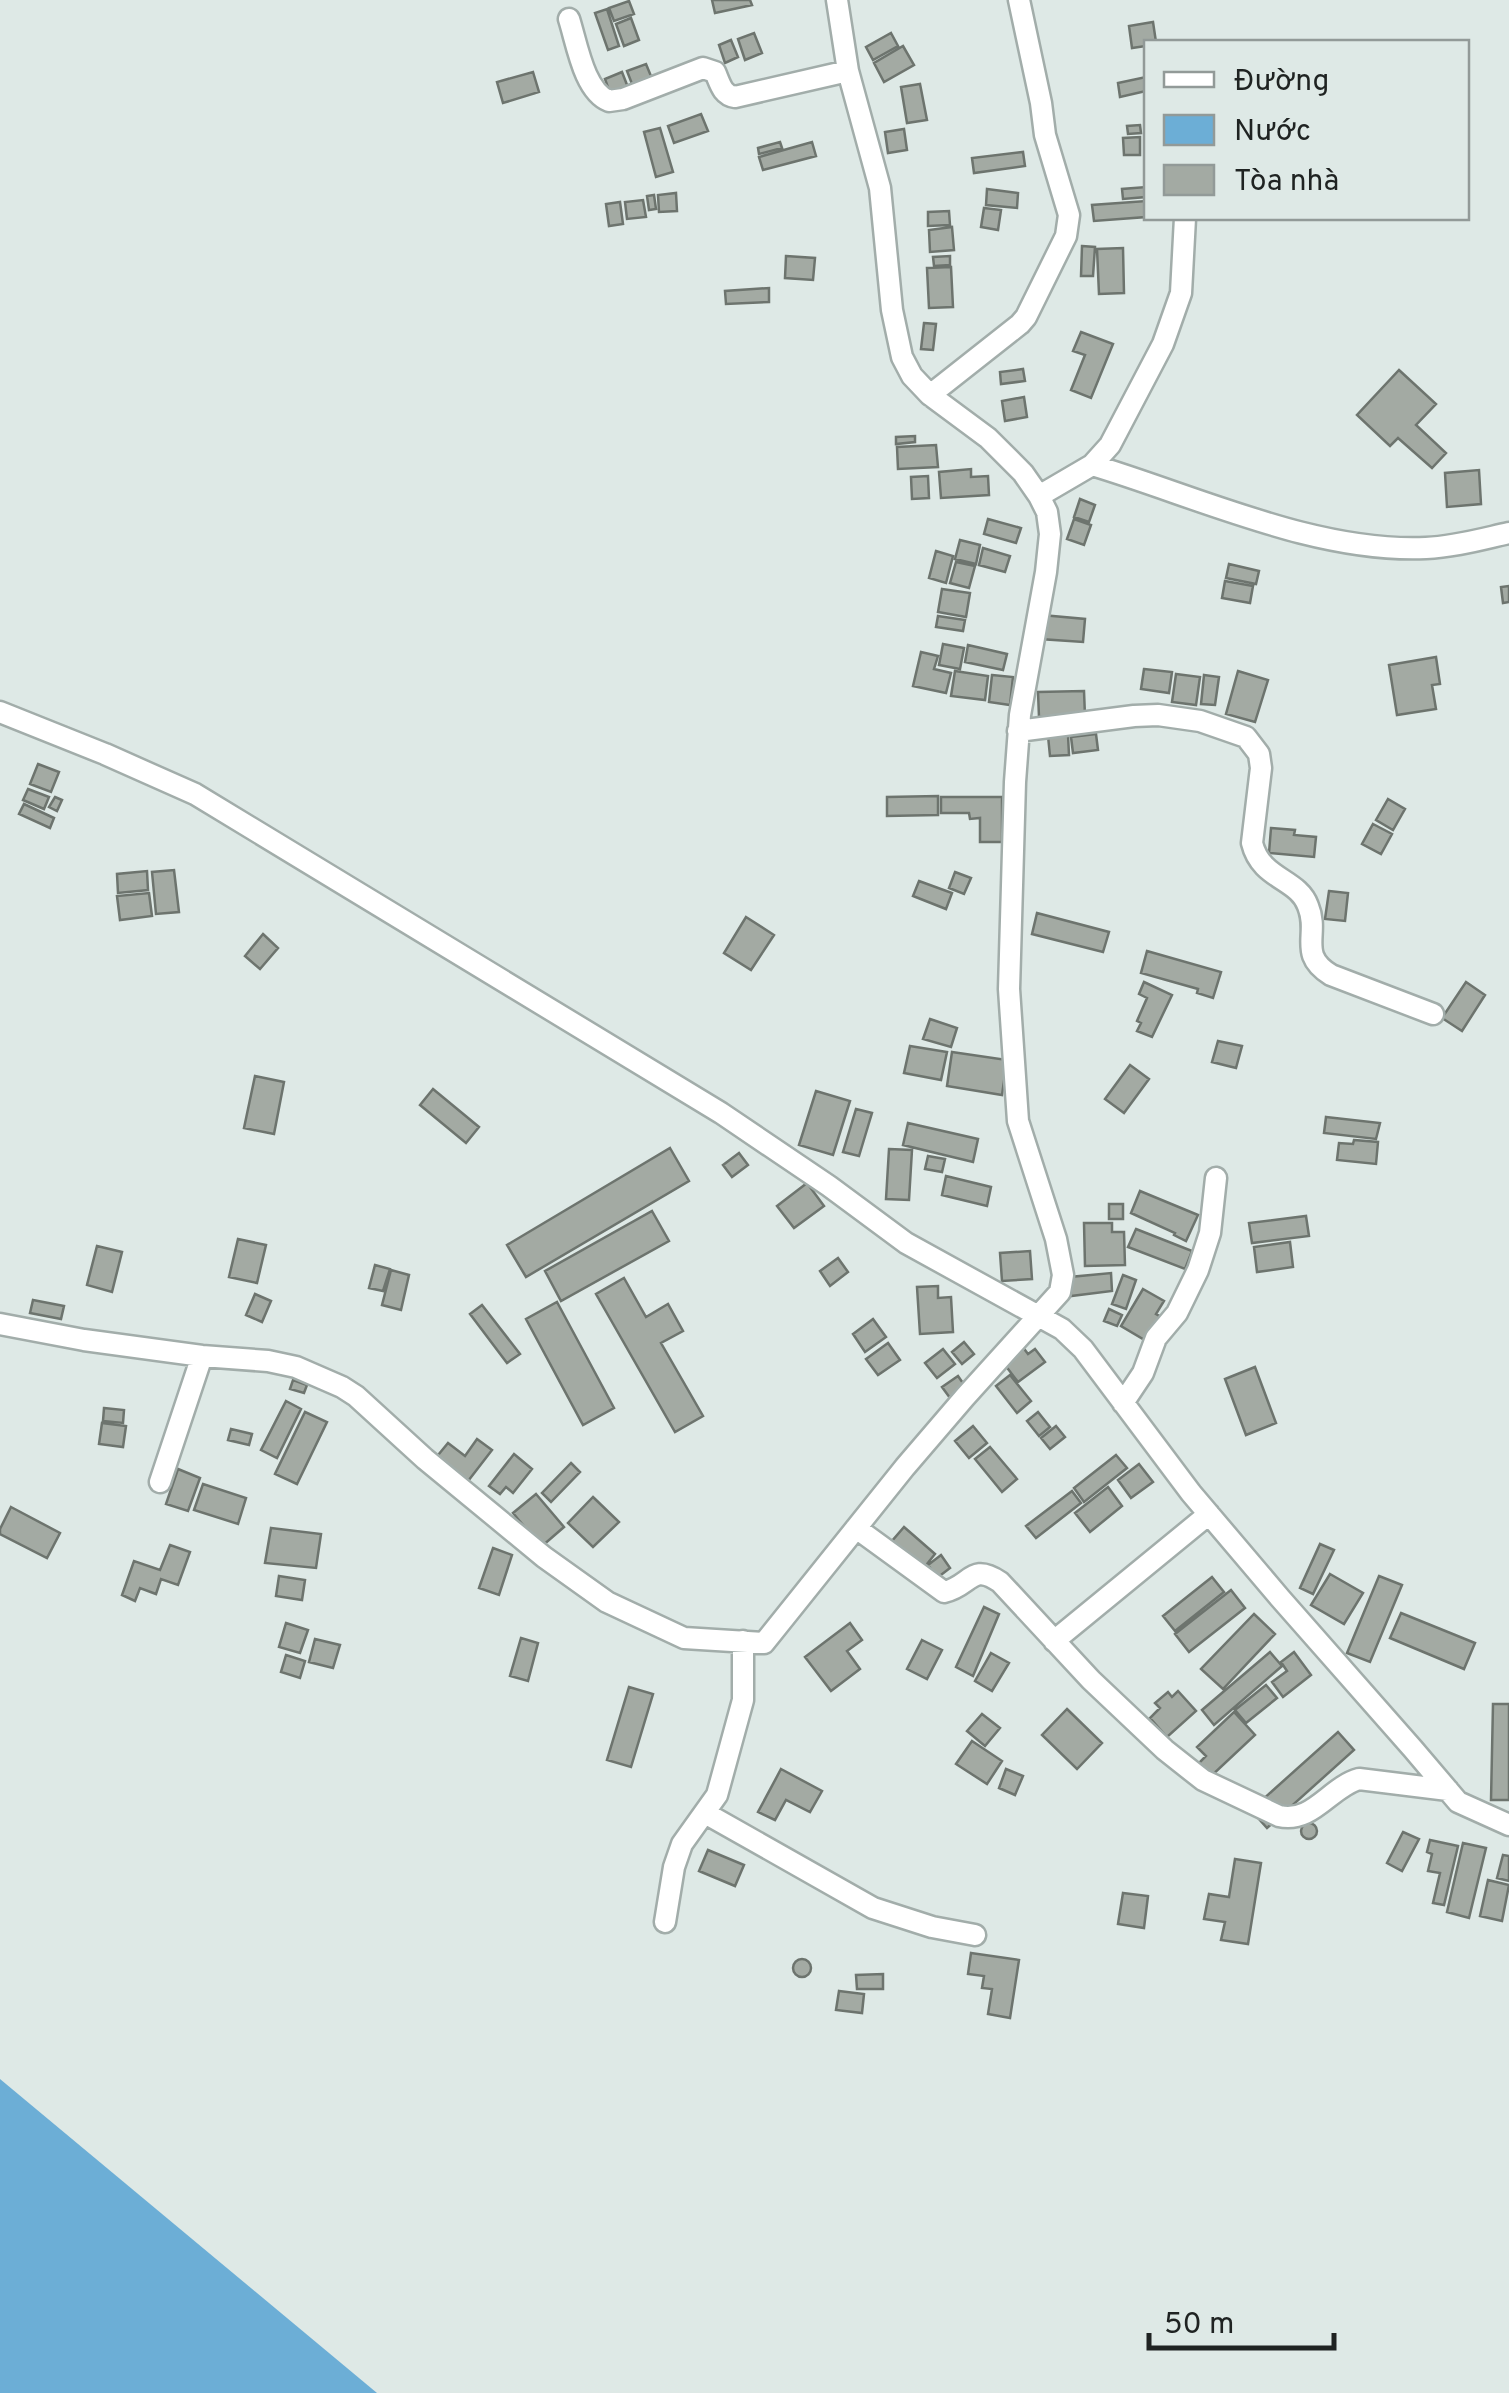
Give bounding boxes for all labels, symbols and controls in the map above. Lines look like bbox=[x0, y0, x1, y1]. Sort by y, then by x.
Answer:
legend bbox=[1144, 40, 1469, 220]
text: Đường bbox=[1234, 64, 1329, 101]
text: Nước bbox=[1234, 114, 1311, 151]
text: Tòa nhà bbox=[1234, 164, 1339, 201]
scale bar bbox=[1149, 2288, 1334, 2350]
text: 50 m bbox=[1164, 2307, 1234, 2344]

